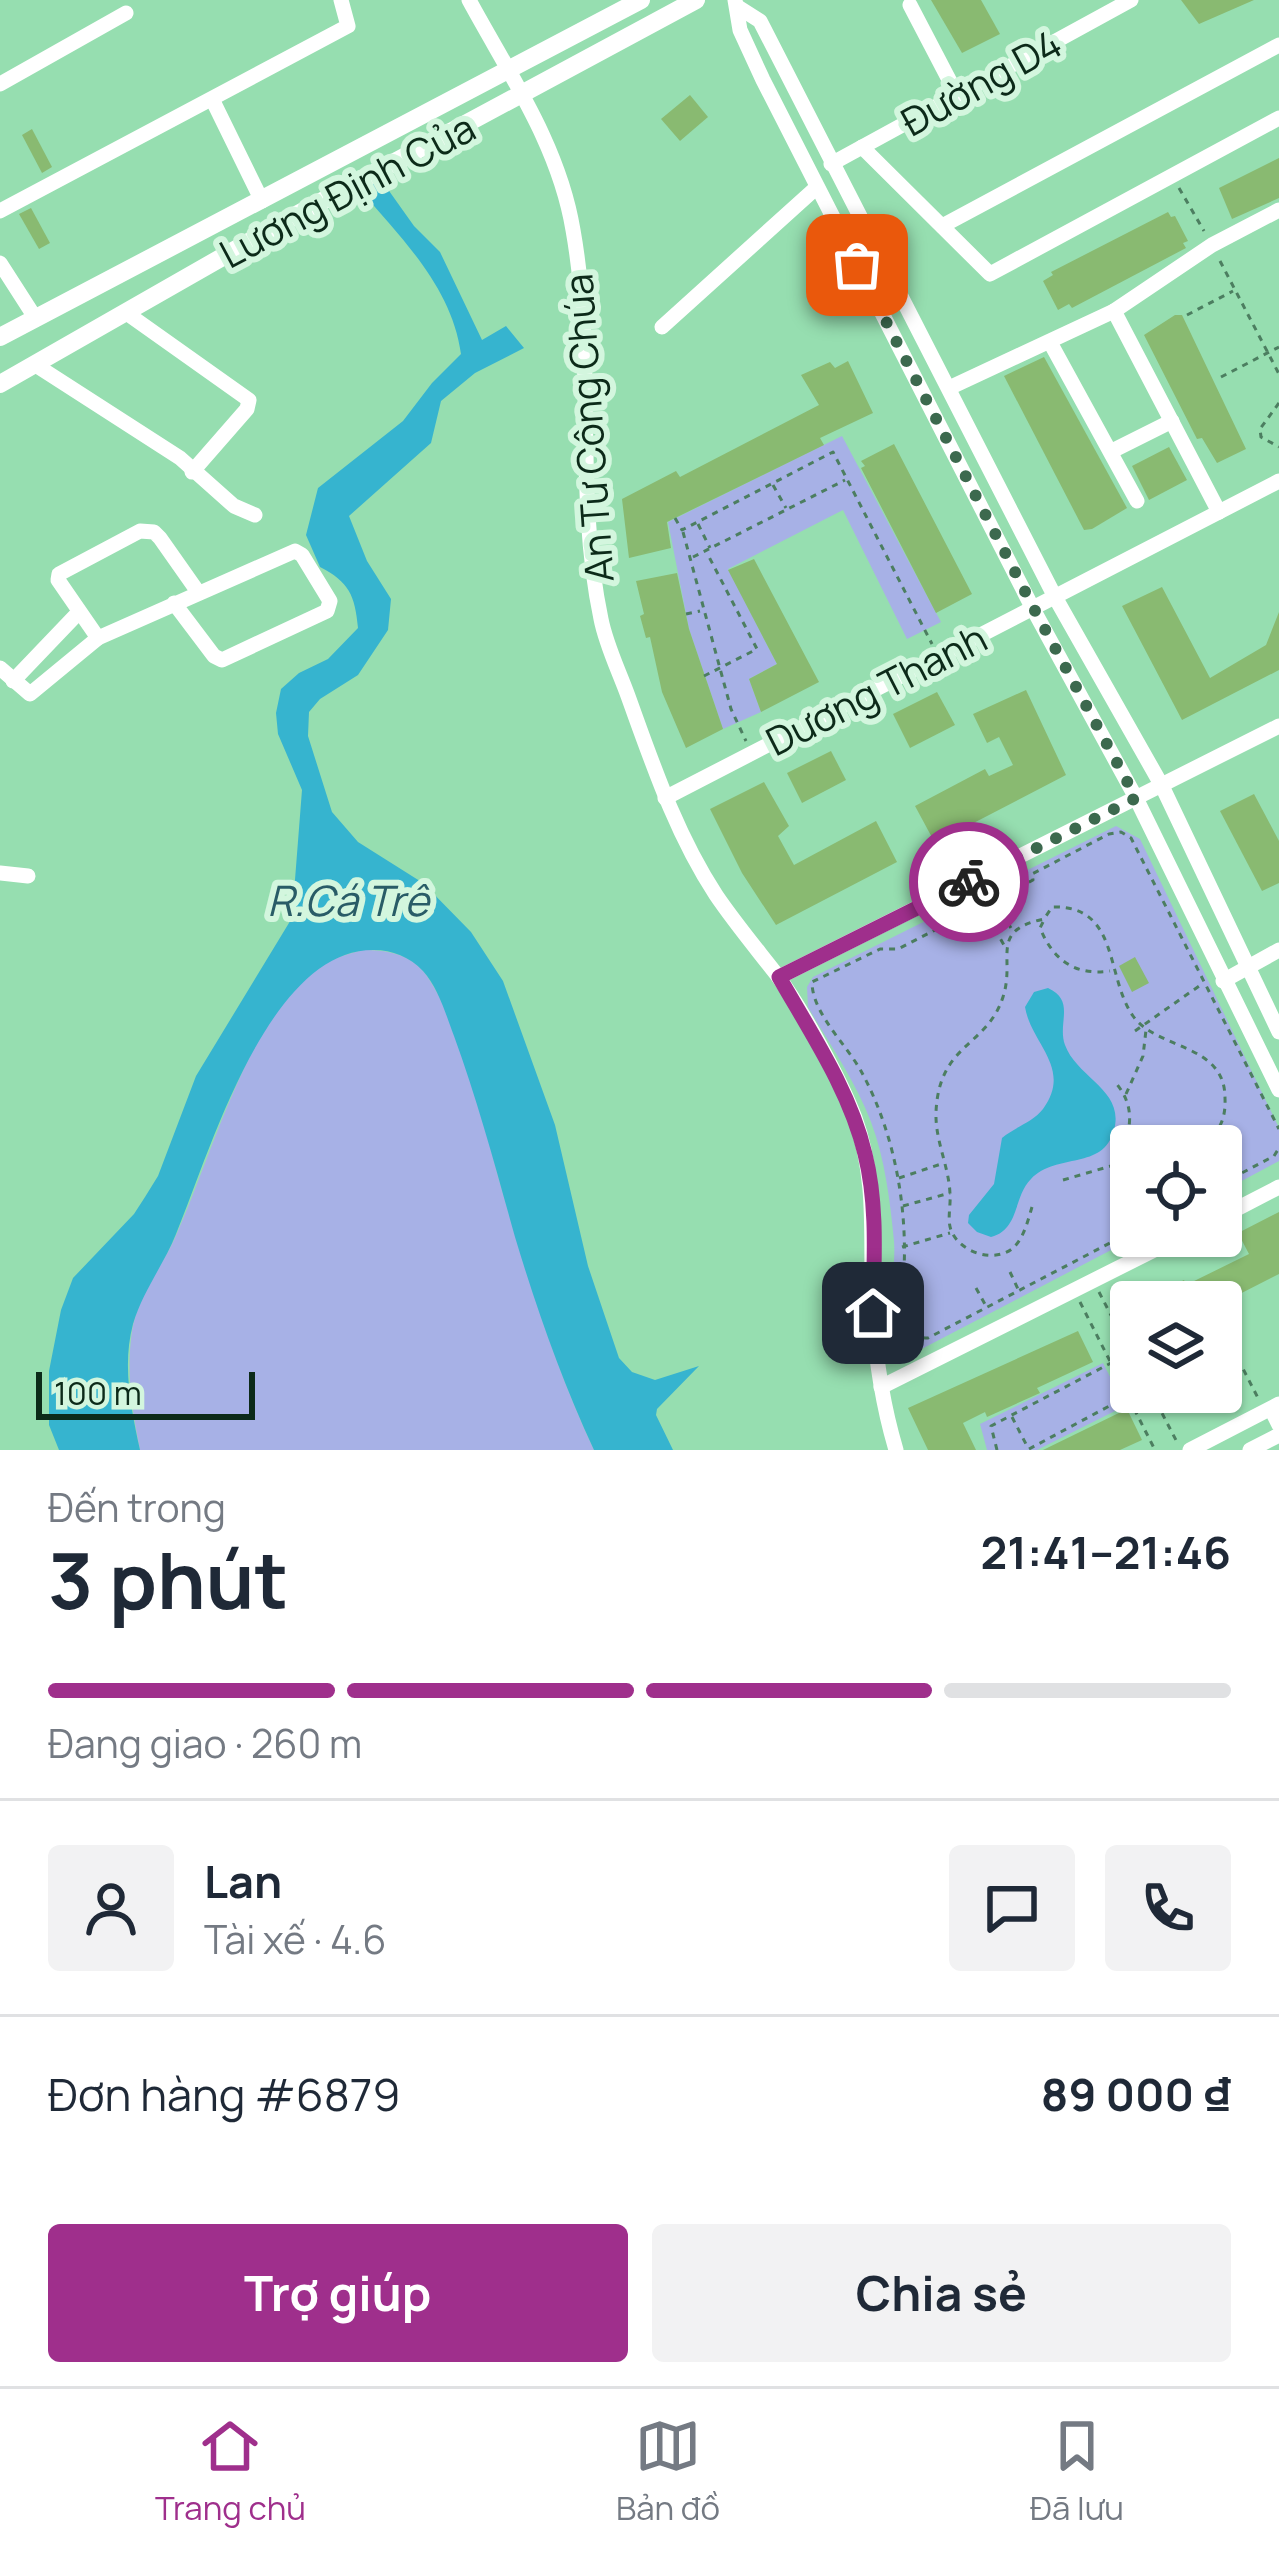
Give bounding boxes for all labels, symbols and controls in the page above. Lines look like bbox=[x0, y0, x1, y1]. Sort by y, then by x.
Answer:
street label: Đường D4 bbox=[891, 16, 1071, 148]
street label: Lương Định Của bbox=[210, 100, 484, 280]
pin bbox=[806, 214, 908, 316]
icon: bag bbox=[824, 232, 890, 298]
street label: An Tư Công Chúa bbox=[550, 272, 626, 584]
street label: Dương Thanh bbox=[756, 610, 996, 768]
courier bbox=[909, 822, 1029, 942]
icon: bike bbox=[936, 849, 1002, 915]
water label: R.Cá Trê bbox=[267, 871, 431, 929]
map controls bbox=[1110, 1125, 1242, 1413]
button: locate bbox=[1110, 1125, 1242, 1257]
pin bbox=[822, 1262, 924, 1364]
icon: home bbox=[840, 1280, 906, 1346]
button: layers bbox=[1110, 1281, 1242, 1413]
scale bar bbox=[36, 1366, 255, 1419]
text: 100 m bbox=[54, 1370, 142, 1415]
text: Đến trong bbox=[48, 1480, 226, 1534]
text: 21:41–21:46 bbox=[980, 1521, 1231, 1583]
text: 3 phút bbox=[48, 1526, 288, 1632]
text: Đang giao · 260 m bbox=[48, 1716, 362, 1770]
button: person bbox=[48, 1845, 174, 1971]
button: chat bbox=[949, 1845, 1075, 1971]
button: phone bbox=[1105, 1845, 1231, 1971]
text: Lan bbox=[204, 1850, 282, 1912]
text: Tài xế · 4.6 bbox=[204, 1912, 386, 1966]
text: Đơn hàng #6879 bbox=[48, 2063, 400, 2125]
text: 89 000 ₫ bbox=[1041, 2063, 1231, 2125]
button: Trợ giúp bbox=[48, 2224, 628, 2362]
button: Chia sẻ bbox=[652, 2224, 1231, 2362]
tab: Trang chủ bbox=[155, 2413, 306, 2530]
tab: Bản đồ bbox=[616, 2413, 720, 2530]
tab: Đã lưu bbox=[1030, 2413, 1124, 2530]

